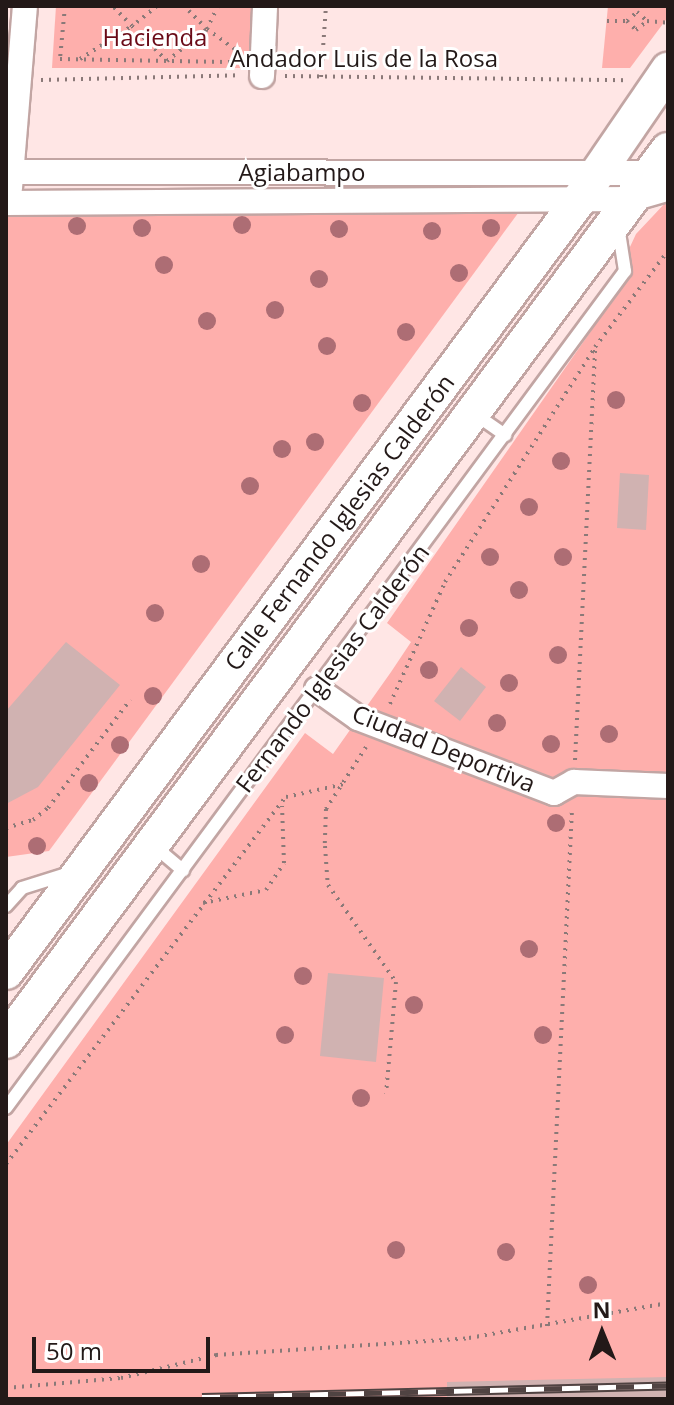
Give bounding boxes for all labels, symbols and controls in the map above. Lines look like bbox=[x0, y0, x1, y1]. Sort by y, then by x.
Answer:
park label: Hacienda bbox=[103, 23, 207, 51]
street label: Andador Luis de la Rosa bbox=[230, 44, 498, 72]
street label: Agiabampo bbox=[239, 158, 365, 186]
street label: Calle Fernando Iglesias Calderón bbox=[218, 368, 460, 676]
street label: Fernando Iglesias Calderón bbox=[229, 538, 435, 798]
street label: Ciudad Deportiva bbox=[348, 698, 540, 798]
north arrow bbox=[562, 1293, 642, 1373]
text: N bbox=[592, 1294, 611, 1324]
scale bar bbox=[36, 1321, 214, 1371]
text: 50 m bbox=[46, 1334, 102, 1367]

